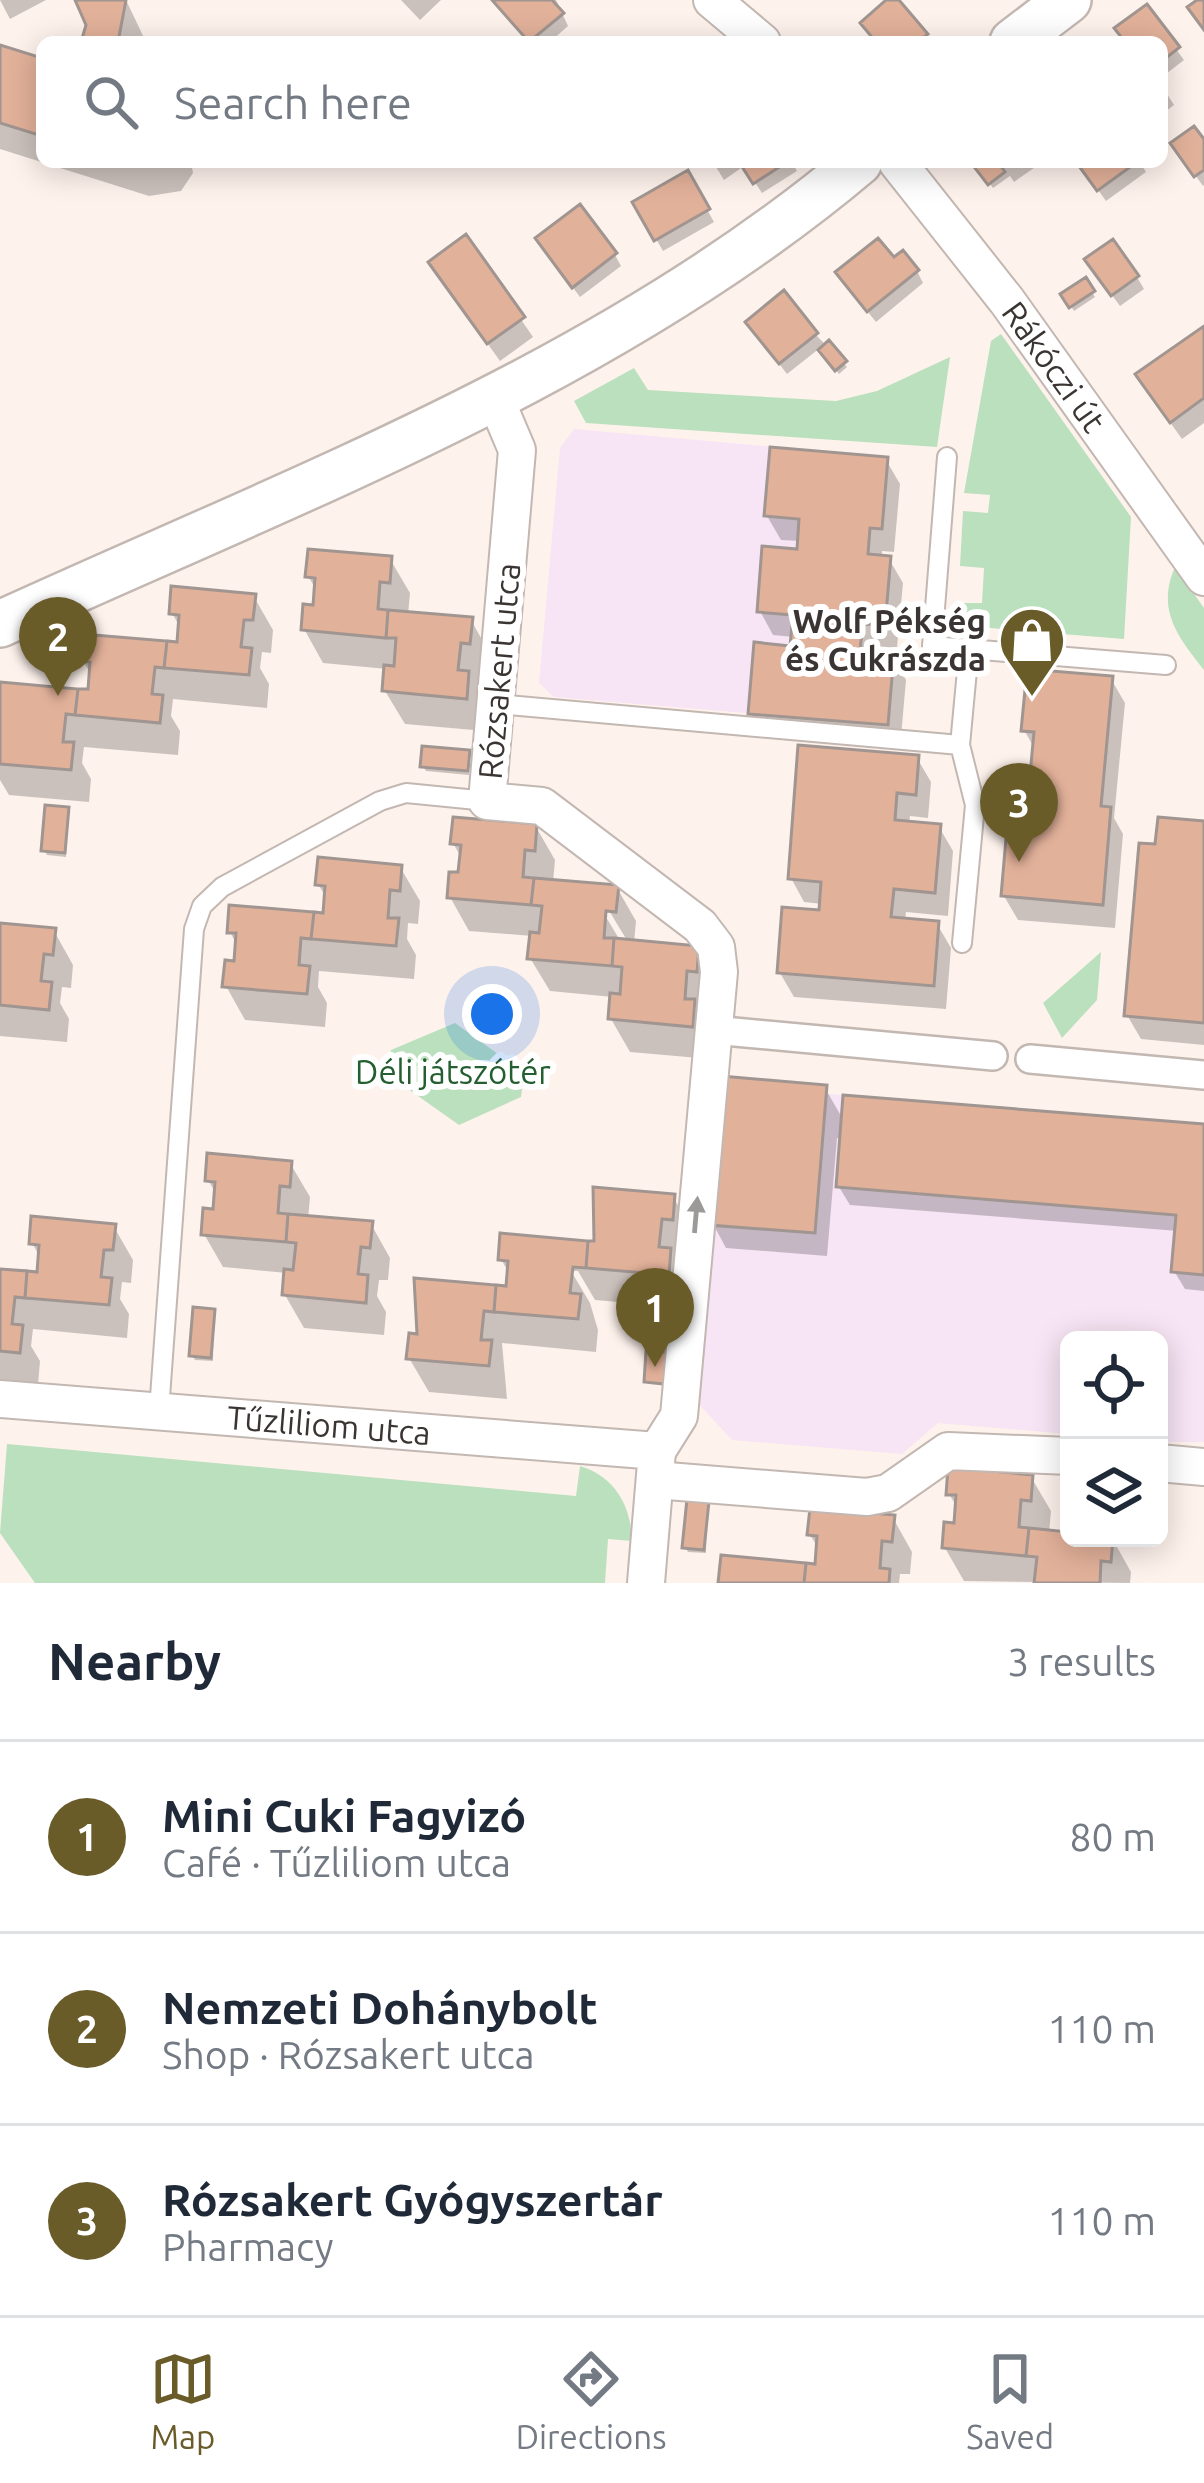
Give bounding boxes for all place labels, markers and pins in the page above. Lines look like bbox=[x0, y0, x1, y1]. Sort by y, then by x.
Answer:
pin: 2 bbox=[19, 597, 97, 696]
place label: Wolf Pékség és Cukrászda bbox=[785, 602, 986, 677]
shop icon: Wolf Pékség és Cukrászda bbox=[997, 605, 1067, 699]
pin: 3 bbox=[980, 763, 1058, 862]
pin: 1 bbox=[616, 1268, 694, 1367]

